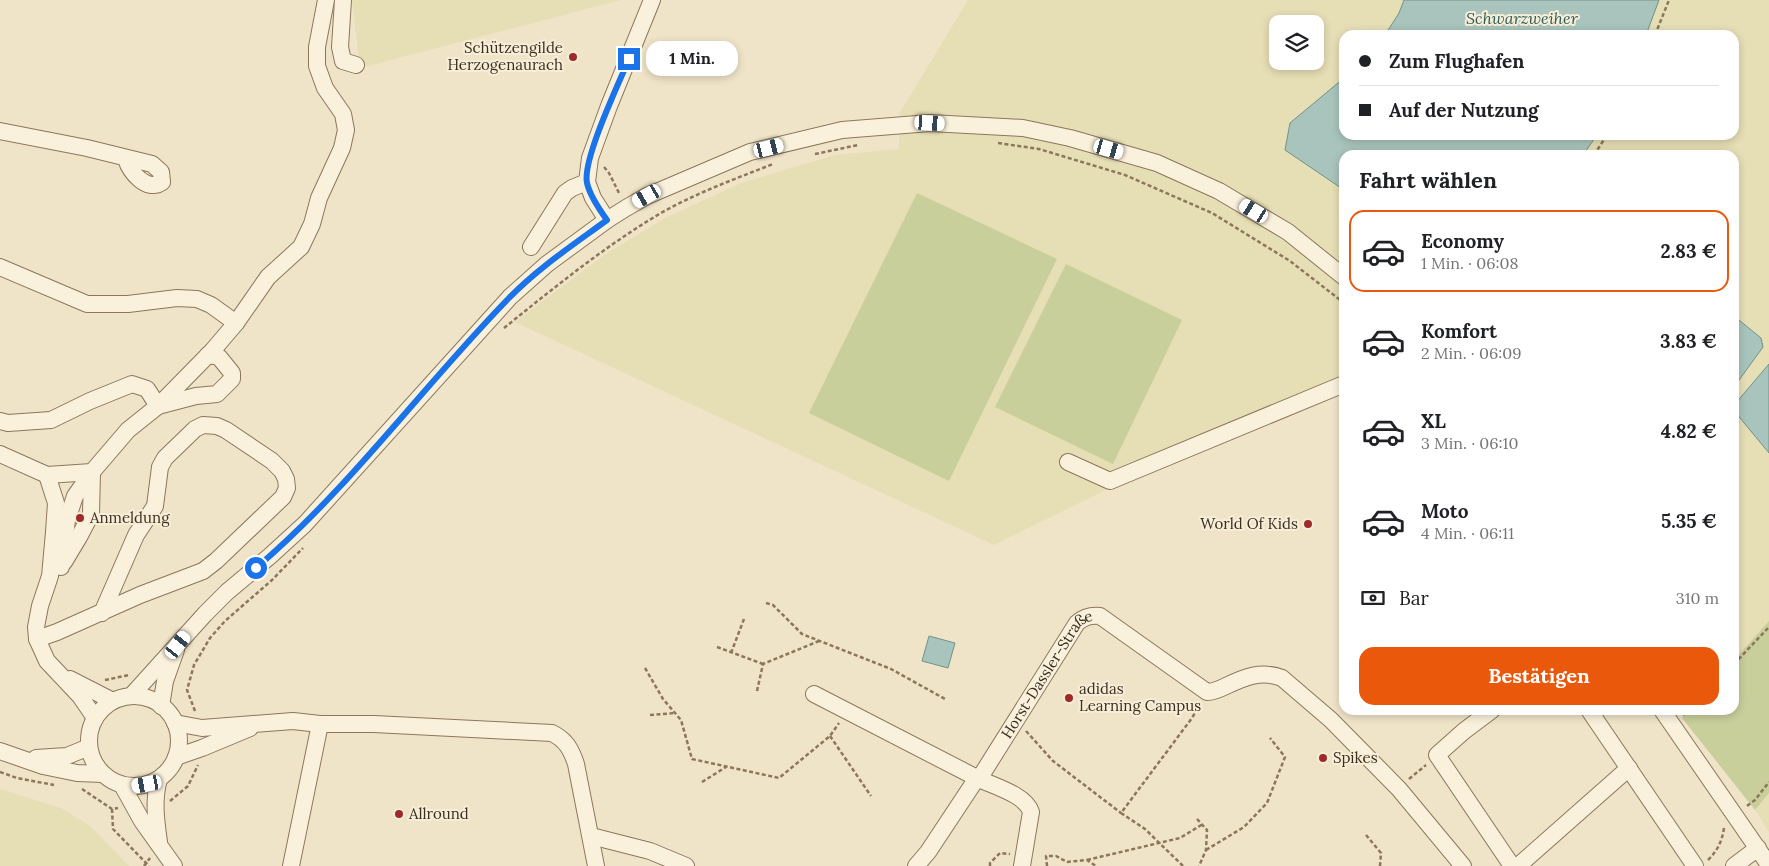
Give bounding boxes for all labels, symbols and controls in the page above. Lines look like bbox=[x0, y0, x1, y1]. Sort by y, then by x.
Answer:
water label: Schwarzweiher bbox=[1466, 8, 1579, 28]
map controls bbox=[1269, 15, 1324, 70]
button: layers bbox=[1269, 15, 1324, 70]
place label: Schützengilde Herzogenaurach bbox=[448, 38, 563, 74]
callout: 1 Min. bbox=[646, 42, 739, 76]
route end bbox=[618, 48, 640, 70]
text: 1 Min. bbox=[669, 48, 715, 68]
text: Zum Flughafen bbox=[1389, 49, 1524, 73]
marker: Schützengilde Herzogenaurach bbox=[567, 51, 579, 63]
text: Auf der Nutzung bbox=[1389, 98, 1539, 122]
car bbox=[914, 115, 945, 131]
car bbox=[752, 137, 785, 159]
car bbox=[1092, 138, 1125, 160]
text: Fahrt wählen bbox=[1359, 166, 1497, 194]
car bbox=[630, 182, 663, 210]
car bbox=[1237, 197, 1270, 225]
icon: car bbox=[1361, 229, 1406, 274]
text: Economy bbox=[1421, 229, 1504, 253]
text: 2.83 € bbox=[1661, 239, 1717, 263]
text: 1 Min. · 06:08 bbox=[1421, 253, 1518, 273]
icon: car bbox=[1361, 319, 1406, 364]
text: Komfort bbox=[1421, 319, 1497, 343]
text: 3.83 € bbox=[1660, 329, 1717, 353]
text: 2 Min. · 06:09 bbox=[1421, 343, 1521, 363]
icon: car bbox=[1361, 409, 1406, 454]
text: XL bbox=[1421, 409, 1446, 433]
text: 4.82 € bbox=[1661, 419, 1717, 443]
text: 3 Min. · 06:10 bbox=[1421, 433, 1518, 453]
icon: car bbox=[1361, 499, 1406, 544]
text: Moto bbox=[1421, 499, 1468, 523]
place label: Anmeldung bbox=[89, 508, 170, 527]
text: 5.35 € bbox=[1661, 509, 1717, 533]
marker: Anmeldung bbox=[74, 512, 86, 524]
place label: World Of Kids bbox=[1200, 514, 1298, 533]
marker: World Of Kids bbox=[1302, 518, 1314, 530]
text: 4 Min. · 06:11 bbox=[1421, 523, 1514, 543]
route start bbox=[245, 557, 267, 579]
icon: cash bbox=[1359, 584, 1387, 612]
text: Bar bbox=[1399, 586, 1429, 610]
text: 310 m bbox=[1676, 588, 1719, 608]
street label: Horst-Dassler-Straße bbox=[997, 606, 1094, 742]
car bbox=[162, 629, 193, 661]
button: Bestätigen bbox=[1359, 647, 1719, 705]
place label: adidas Learning Campus bbox=[1079, 679, 1201, 715]
marker: adidas Learning Campus bbox=[1063, 692, 1075, 704]
place label: Spikes bbox=[1333, 748, 1378, 767]
marker: Spikes bbox=[1317, 752, 1329, 764]
car bbox=[130, 774, 163, 794]
place label: Allround bbox=[408, 804, 469, 823]
marker: Allround bbox=[393, 808, 405, 820]

